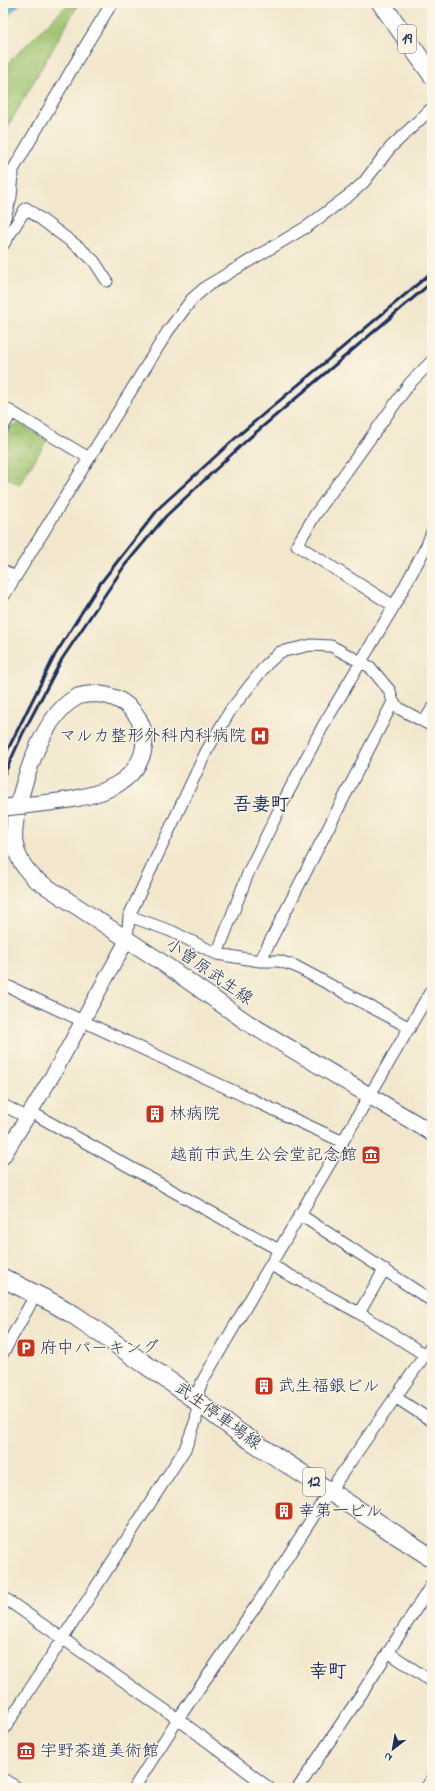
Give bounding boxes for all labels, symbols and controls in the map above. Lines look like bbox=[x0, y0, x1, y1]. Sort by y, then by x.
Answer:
road number: 19 bbox=[398, 25, 416, 53]
place label: マルカ整形外科内科病院 bbox=[59, 724, 246, 749]
hospital icon: マルカ整形外科内科病院 bbox=[249, 725, 271, 747]
district label: 吾妻町 bbox=[232, 792, 290, 819]
street label: 小曽原武生線 bbox=[160, 933, 258, 1011]
place label: 林病院 bbox=[169, 1102, 220, 1127]
building icon: 林病院 bbox=[144, 1103, 166, 1125]
place label: 越前市武生公会堂記念館 bbox=[170, 1143, 357, 1168]
museum icon: 越前市武生公会堂記念館 bbox=[360, 1144, 382, 1166]
place label: 府中パーキング bbox=[40, 1336, 159, 1361]
parking icon: 府中パーキング bbox=[15, 1337, 37, 1359]
place label: 武生福銀ビル bbox=[278, 1374, 380, 1399]
building icon: 武生福銀ビル bbox=[253, 1375, 275, 1397]
street label: 武生停車場線 bbox=[169, 1376, 267, 1456]
road number: 12 bbox=[303, 1468, 325, 1496]
place label: 幸第一ビル bbox=[298, 1499, 383, 1524]
building icon: 幸第一ビル bbox=[273, 1500, 295, 1522]
district label: 幸町 bbox=[309, 1659, 347, 1686]
north arrow bbox=[373, 1729, 413, 1769]
place label: 宇野茶道美術館 bbox=[40, 1739, 159, 1764]
museum icon: 宇野茶道美術館 bbox=[15, 1740, 37, 1762]
text: N bbox=[381, 1748, 396, 1765]

